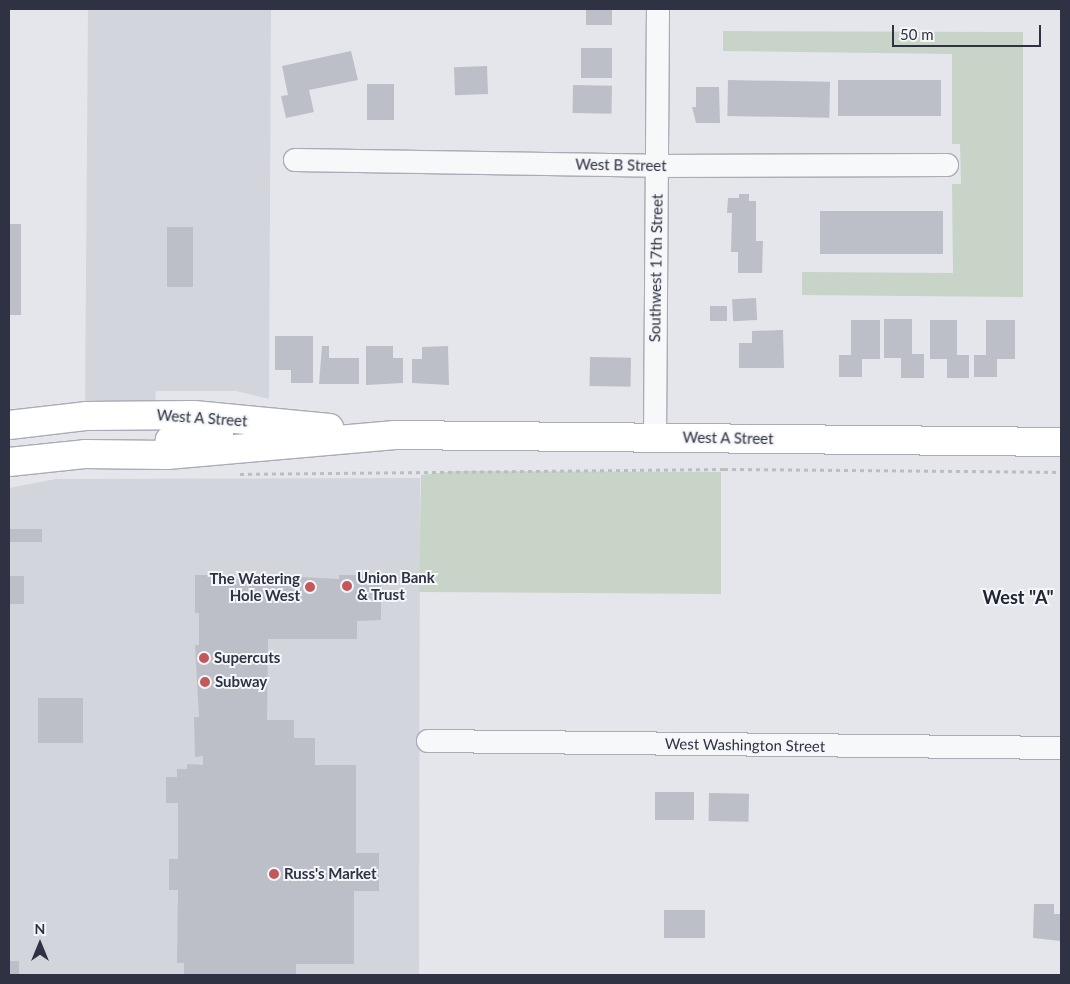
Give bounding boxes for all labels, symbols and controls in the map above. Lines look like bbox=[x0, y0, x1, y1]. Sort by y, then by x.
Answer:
scale bar bbox=[895, 15, 1044, 47]
text: 50 m bbox=[900, 25, 934, 43]
street label: West B Street bbox=[575, 155, 667, 175]
street label: Southwest 17th Street bbox=[646, 194, 666, 342]
street label: West A Street bbox=[156, 406, 248, 430]
street label: West A Street bbox=[682, 428, 774, 448]
place label: Union Bank & Trust bbox=[357, 568, 435, 603]
place label: The Watering Hole West bbox=[209, 569, 300, 604]
marker: Union Bank & Trust bbox=[341, 580, 353, 592]
marker: The Watering Hole West bbox=[304, 581, 316, 593]
district label: West "A" bbox=[982, 586, 1054, 608]
place label: Supercuts bbox=[214, 649, 280, 667]
marker: Supercuts bbox=[198, 652, 210, 664]
place label: Subway bbox=[215, 673, 267, 691]
marker: Subway bbox=[199, 676, 211, 688]
street label: West Washington Street bbox=[665, 735, 825, 755]
place label: Russ's Market bbox=[284, 865, 377, 883]
marker: Russ's Market bbox=[268, 868, 280, 880]
north arrow bbox=[15, 919, 65, 969]
text: N bbox=[35, 920, 45, 937]

